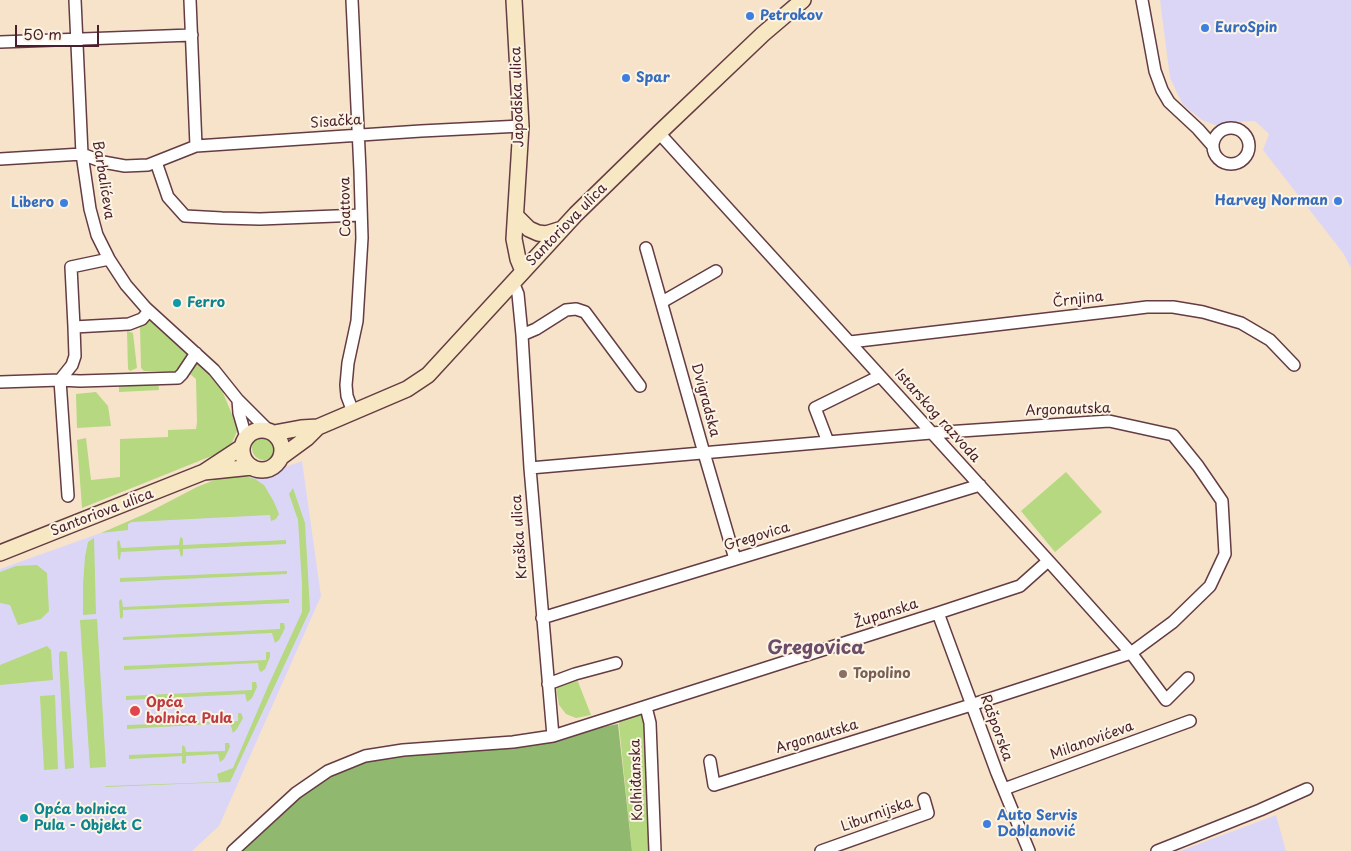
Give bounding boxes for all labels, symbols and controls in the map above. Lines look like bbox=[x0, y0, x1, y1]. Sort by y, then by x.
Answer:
place label: Petrokov bbox=[760, 8, 823, 24]
marker: Petrokov bbox=[744, 10, 756, 22]
scale bar bbox=[18, 15, 101, 47]
place label: EuroSpin bbox=[1215, 20, 1277, 36]
text: 50 m bbox=[23, 22, 62, 45]
marker: EuroSpin bbox=[1199, 22, 1211, 34]
street label: Japodska ulica bbox=[508, 46, 528, 148]
place label: Spar bbox=[636, 70, 670, 86]
marker: Spar bbox=[620, 72, 632, 84]
street label: Sisačka bbox=[310, 112, 362, 132]
street label: Barbalićeva bbox=[88, 139, 118, 221]
street label: Coattova bbox=[337, 177, 355, 237]
street label: Santoriova ulica bbox=[523, 180, 611, 270]
place label: Harvey Norman bbox=[1215, 193, 1328, 209]
place label: Libero bbox=[11, 195, 54, 211]
marker: Harvey Norman bbox=[1332, 195, 1344, 207]
marker: Libero bbox=[58, 197, 70, 209]
street label: Črnjina bbox=[1052, 289, 1104, 311]
place label: Ferro bbox=[187, 295, 225, 311]
marker: Ferro bbox=[171, 297, 183, 309]
street label: Dvigradska bbox=[687, 361, 723, 439]
street label: Istarskog razvoda bbox=[891, 366, 983, 466]
street label: Argonautska bbox=[1025, 400, 1111, 420]
street label: Santoriova ulica bbox=[48, 486, 156, 540]
street label: Kraška ulica bbox=[509, 494, 531, 580]
street label: Gregovica bbox=[722, 519, 792, 555]
street label: Županska bbox=[852, 596, 920, 632]
district label: Gregovica bbox=[767, 638, 865, 660]
place label: Topolino bbox=[853, 666, 910, 682]
marker: Topolino bbox=[837, 668, 849, 680]
street label: Rašporska bbox=[976, 692, 1016, 764]
place label: Opća bolnica Pula bbox=[146, 695, 233, 728]
marker: Opća bolnica Pula bbox=[128, 704, 142, 718]
street label: Argonautska bbox=[774, 717, 860, 757]
street label: Milanovićeva bbox=[1048, 718, 1136, 764]
street label: Kolhiđanska bbox=[627, 739, 647, 821]
street label: Liburnijska bbox=[839, 794, 915, 836]
place label: Opća bolnica Pula - Objekt C bbox=[34, 802, 142, 834]
place label: Auto Servis Doblanović bbox=[997, 808, 1077, 840]
marker: Opća bolnica Pula - Objekt C bbox=[18, 812, 30, 824]
marker: Auto Servis Doblanović bbox=[981, 818, 993, 830]

